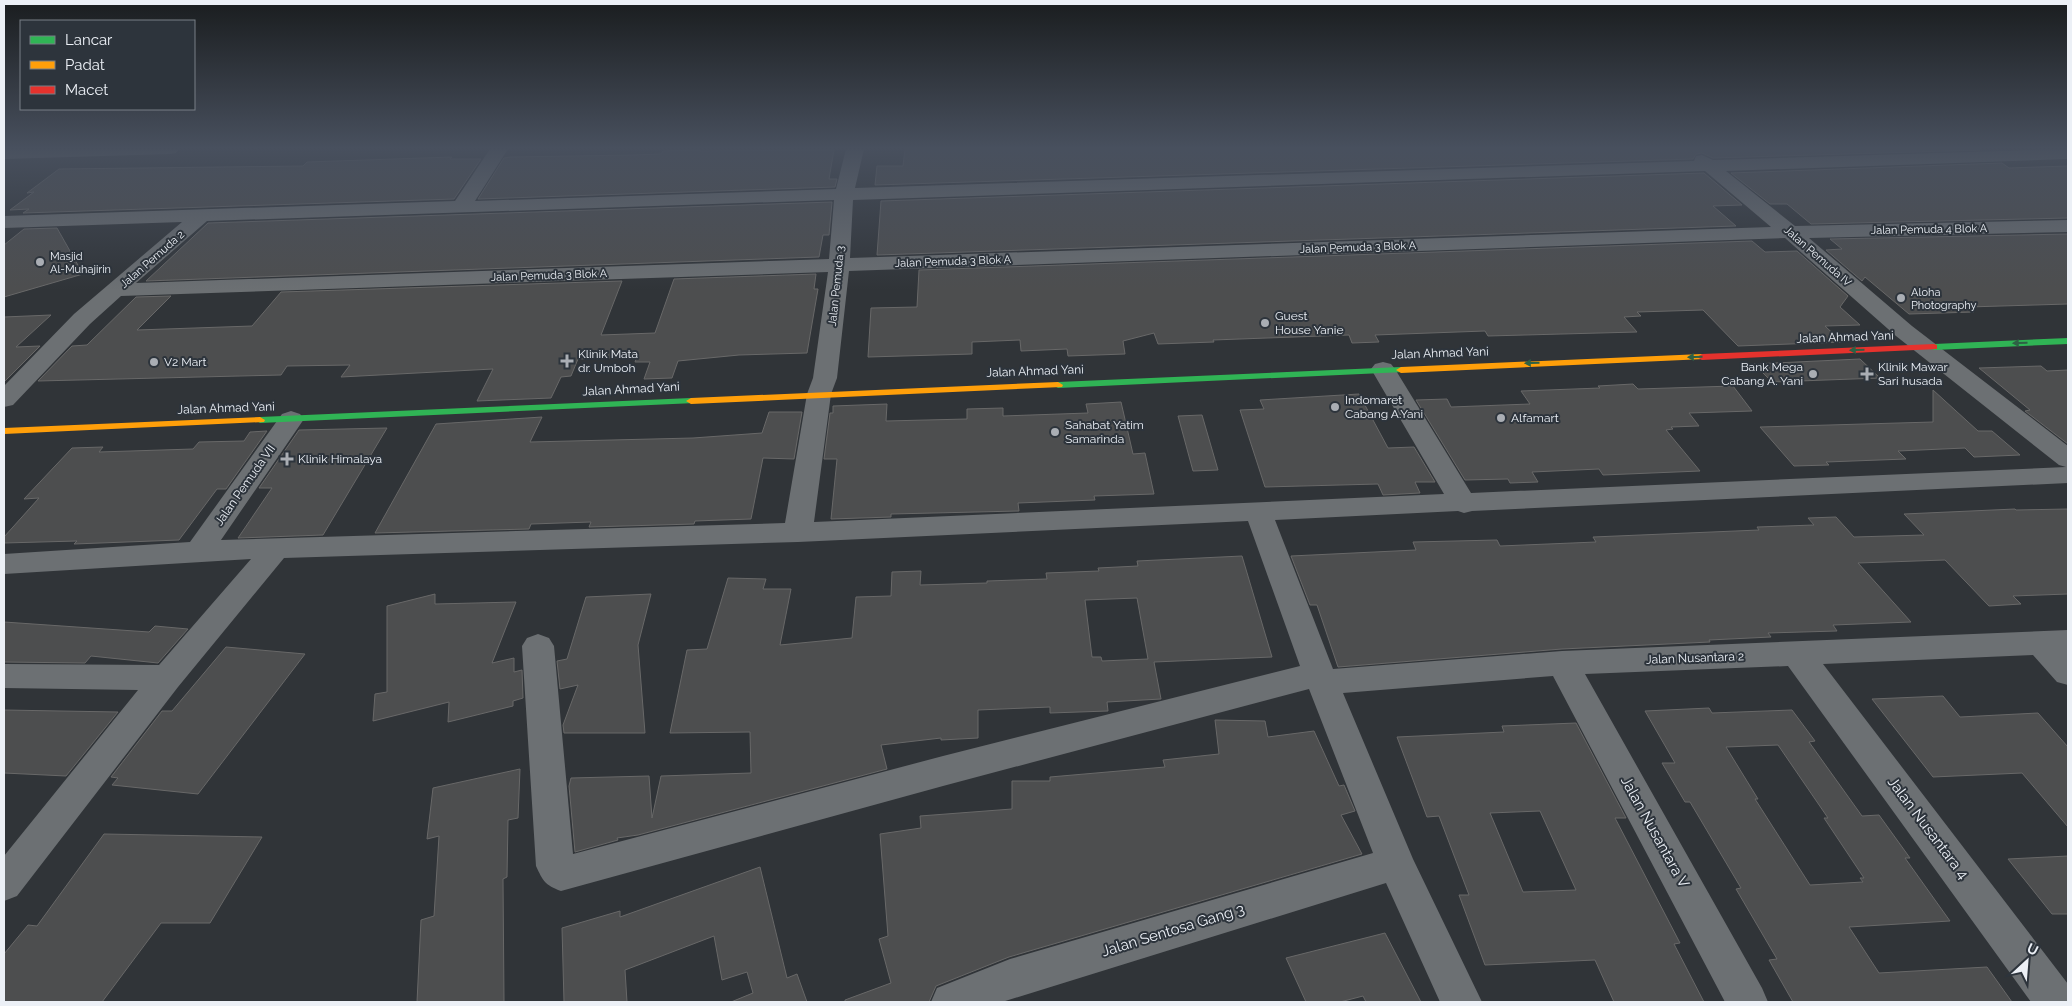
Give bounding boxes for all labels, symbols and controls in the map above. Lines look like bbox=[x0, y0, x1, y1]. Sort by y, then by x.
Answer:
legend bbox=[20, 20, 195, 110]
text: Lancar bbox=[65, 31, 113, 49]
text: Padat bbox=[65, 56, 105, 74]
text: Macet bbox=[65, 81, 108, 99]
street label: Jalan Pemuda 4 Blok A bbox=[1871, 222, 1988, 237]
street label: Jalan Pemuda IV bbox=[1781, 224, 1854, 290]
street label: Jalan Pemuda 2 bbox=[118, 228, 187, 291]
street label: Jalan Pemuda 3 Blok A bbox=[1300, 239, 1417, 256]
street label: Jalan Pemuda 3 bbox=[826, 245, 847, 327]
place label: Masjid Al-Muhajirin bbox=[50, 250, 111, 276]
street label: Jalan Pemuda 3 Blok A bbox=[895, 253, 1012, 270]
marker: Masjid Al-Muhajirin bbox=[34, 256, 46, 268]
street label: Jalan Pemuda 3 Blok A bbox=[491, 267, 608, 284]
place label: Aloha Photography bbox=[1911, 286, 1977, 312]
marker: Aloha Photography bbox=[1895, 292, 1907, 304]
place label: Guest House Yanie bbox=[1275, 309, 1343, 337]
marker: Guest House Yanie bbox=[1259, 317, 1271, 329]
street label: Jalan Ahmad Yani bbox=[1796, 328, 1894, 346]
one-way arrow bbox=[2011, 340, 2027, 348]
street label: Jalan Ahmad Yani bbox=[1391, 344, 1489, 362]
one-way arrow bbox=[1849, 346, 1865, 354]
place label: Klinik Mata dr. Umboh bbox=[578, 347, 638, 375]
one-way arrow bbox=[1687, 353, 1703, 361]
marker: Klinik Mata dr. Umboh bbox=[560, 354, 574, 368]
place label: V2 Mart bbox=[164, 355, 206, 369]
marker: V2 Mart bbox=[148, 356, 160, 368]
one-way arrow bbox=[1524, 360, 1540, 368]
place label: Bank Mega Cabang A. Yani bbox=[1721, 360, 1803, 388]
place label: Klinik Mawar Sari husada bbox=[1878, 360, 1949, 388]
street label: Jalan Ahmad Yani bbox=[986, 362, 1084, 380]
marker: Klinik Mawar Sari husada bbox=[1860, 367, 1874, 381]
marker: Bank Mega Cabang A. Yani bbox=[1807, 368, 1819, 380]
street label: Jalan Ahmad Yani bbox=[582, 379, 680, 399]
place label: Indomaret Cabang A.Yani bbox=[1345, 393, 1423, 421]
street label: Jalan Ahmad Yani bbox=[177, 399, 275, 417]
marker: Indomaret Cabang A.Yani bbox=[1329, 401, 1341, 413]
place label: Alfamart bbox=[1511, 411, 1559, 425]
marker: Alfamart bbox=[1495, 412, 1507, 424]
place label: Sahabat Yatim Samarinda bbox=[1065, 418, 1144, 446]
marker: Sahabat Yatim Samarinda bbox=[1049, 426, 1061, 438]
street label: Jalan Pemuda VII bbox=[212, 442, 278, 528]
marker: Klinik Himalaya bbox=[280, 452, 294, 466]
place label: Klinik Himalaya bbox=[298, 452, 382, 466]
street label: Jalan Nusantara 2 bbox=[1646, 649, 1744, 667]
street label: Jalan Nusantara V bbox=[1617, 773, 1693, 891]
street label: Jalan Nusantara 4 bbox=[1884, 773, 1972, 883]
street label: Jalan Sentosa Gang 3 bbox=[1099, 900, 1247, 960]
north arrow bbox=[2002, 936, 2052, 986]
text: U bbox=[2024, 940, 2041, 959]

